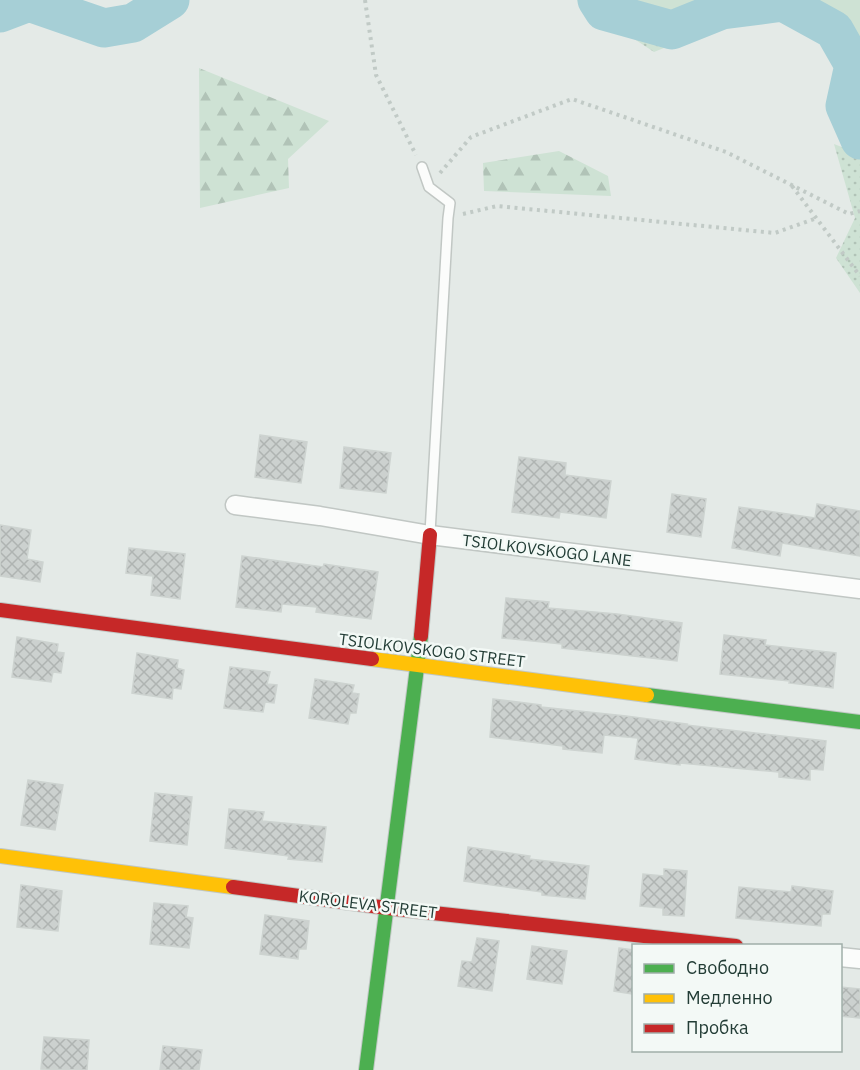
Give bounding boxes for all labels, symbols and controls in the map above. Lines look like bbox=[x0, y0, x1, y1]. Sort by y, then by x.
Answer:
street label: TSIOLKOVSKOGO LANE bbox=[461, 530, 633, 570]
street label: TSIOLKOVSKOGO STREET bbox=[338, 629, 526, 671]
street label: KOROLEVA STREET bbox=[298, 886, 438, 922]
legend bbox=[632, 944, 842, 1052]
text: Свободно bbox=[686, 956, 769, 979]
text: Медленно bbox=[686, 986, 773, 1009]
text: Пробка bbox=[686, 1016, 749, 1039]

